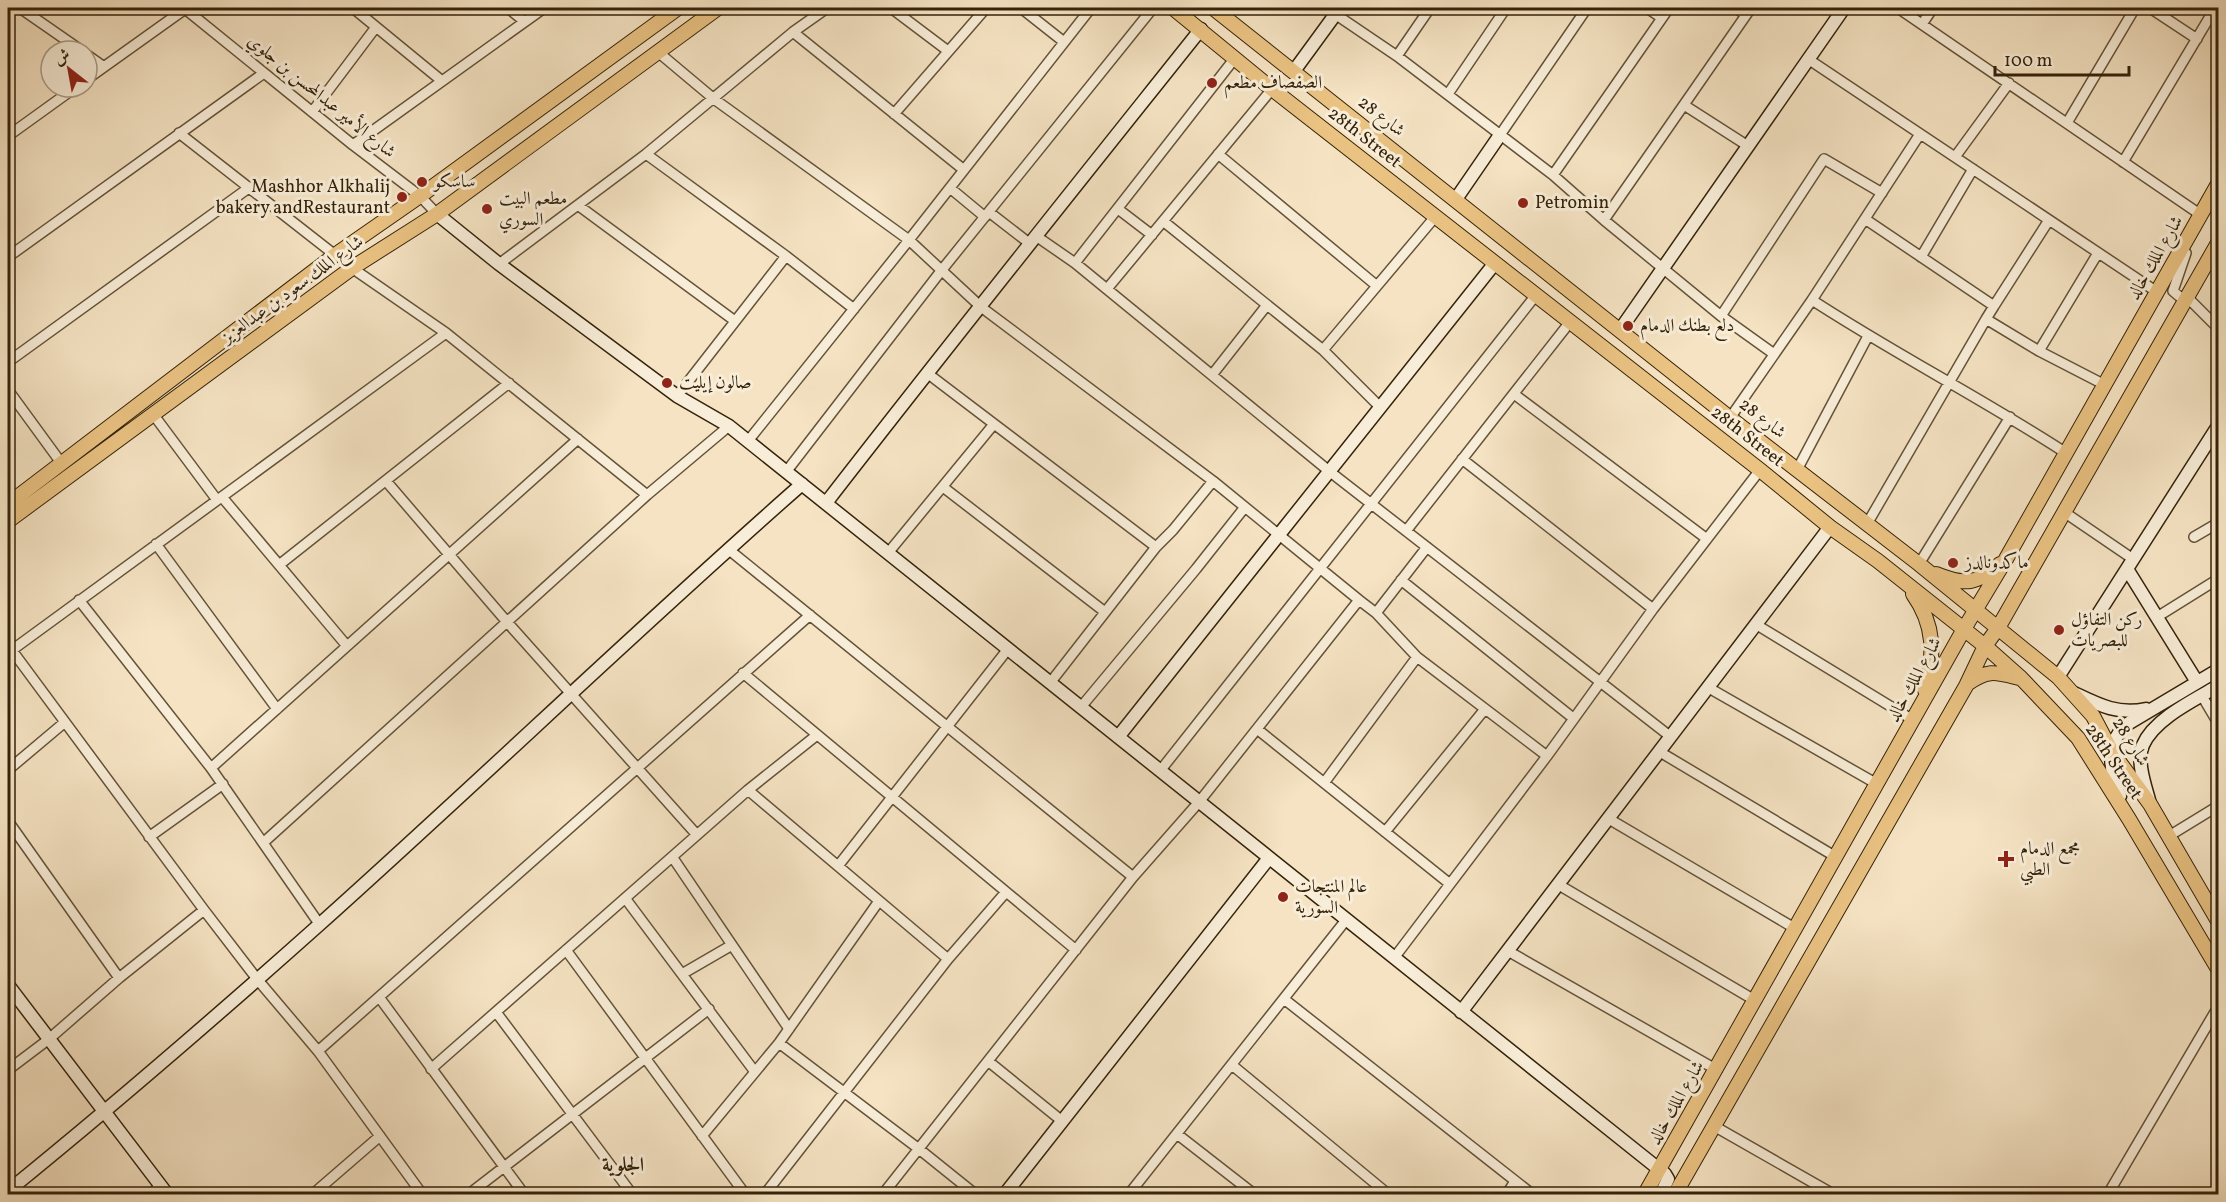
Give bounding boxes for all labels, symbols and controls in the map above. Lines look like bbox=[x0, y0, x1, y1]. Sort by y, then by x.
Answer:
street label: شارع الأمير عبدالمحسن بن جلوي bbox=[241, 28, 402, 166]
north arrow bbox=[39, 39, 99, 99]
scale bar bbox=[1995, 39, 2128, 77]
text: ش bbox=[50, 44, 75, 71]
text: 100 m bbox=[2004, 49, 2053, 74]
place label: الصفصاف مطعم bbox=[1224, 71, 1322, 99]
marker: الصفصاف مطعم bbox=[1205, 76, 1219, 90]
street label: شارع 28 bbox=[1352, 91, 1410, 144]
street label: 28th Street bbox=[1322, 101, 1406, 175]
place label: ساسكو bbox=[432, 170, 475, 195]
place label: Mashhor Alkhalij bakery andRestaurant bbox=[216, 175, 390, 221]
marker: ساسكو bbox=[415, 175, 429, 189]
place label: مطعم البيت السوري bbox=[499, 187, 567, 234]
marker: Mashhor Alkhalij bakery andRestaurant bbox=[395, 190, 409, 204]
place label: Petromin bbox=[1535, 191, 1609, 216]
marker: Petromin bbox=[1516, 196, 1530, 210]
marker: مطعم البيت السوري bbox=[480, 202, 494, 216]
street label: شارع الملك خالد bbox=[2122, 211, 2191, 305]
street label: شارع الملك سعود بن عبدالعزيز bbox=[215, 230, 370, 352]
place label: دلع بطنك الدمام bbox=[1640, 314, 1734, 341]
marker: دلع بطنك الدمام bbox=[1621, 319, 1635, 333]
place label: صالون إيليت bbox=[679, 371, 752, 396]
marker: صالون إيليت bbox=[660, 376, 674, 390]
street label: شارع 28 bbox=[1733, 393, 1791, 446]
street label: 28th Street bbox=[1705, 400, 1789, 474]
place label: ماكدونالدز bbox=[1963, 551, 2029, 576]
marker: ماكدونالدز bbox=[1946, 556, 1960, 570]
place label: ركن التفاؤل للبصريات bbox=[2071, 608, 2143, 654]
marker: ركن التفاؤل للبصريات bbox=[2052, 623, 2066, 637]
street label: شارع الملك خالد bbox=[1881, 633, 1949, 727]
street label: شارع 28 bbox=[2104, 713, 2155, 772]
street label: 28th Street bbox=[2078, 719, 2148, 805]
place label: مجمع الدمام الطبي bbox=[2020, 837, 2080, 886]
marker: مجمع الدمام الطبي bbox=[1997, 850, 2015, 868]
place label: عالم المنتجات السورية bbox=[1295, 875, 1367, 921]
marker: عالم المنتجات السورية bbox=[1276, 890, 1290, 904]
street label: شارع الملك خالد bbox=[1643, 1056, 1712, 1150]
district label: الجلوية bbox=[602, 1152, 644, 1180]

